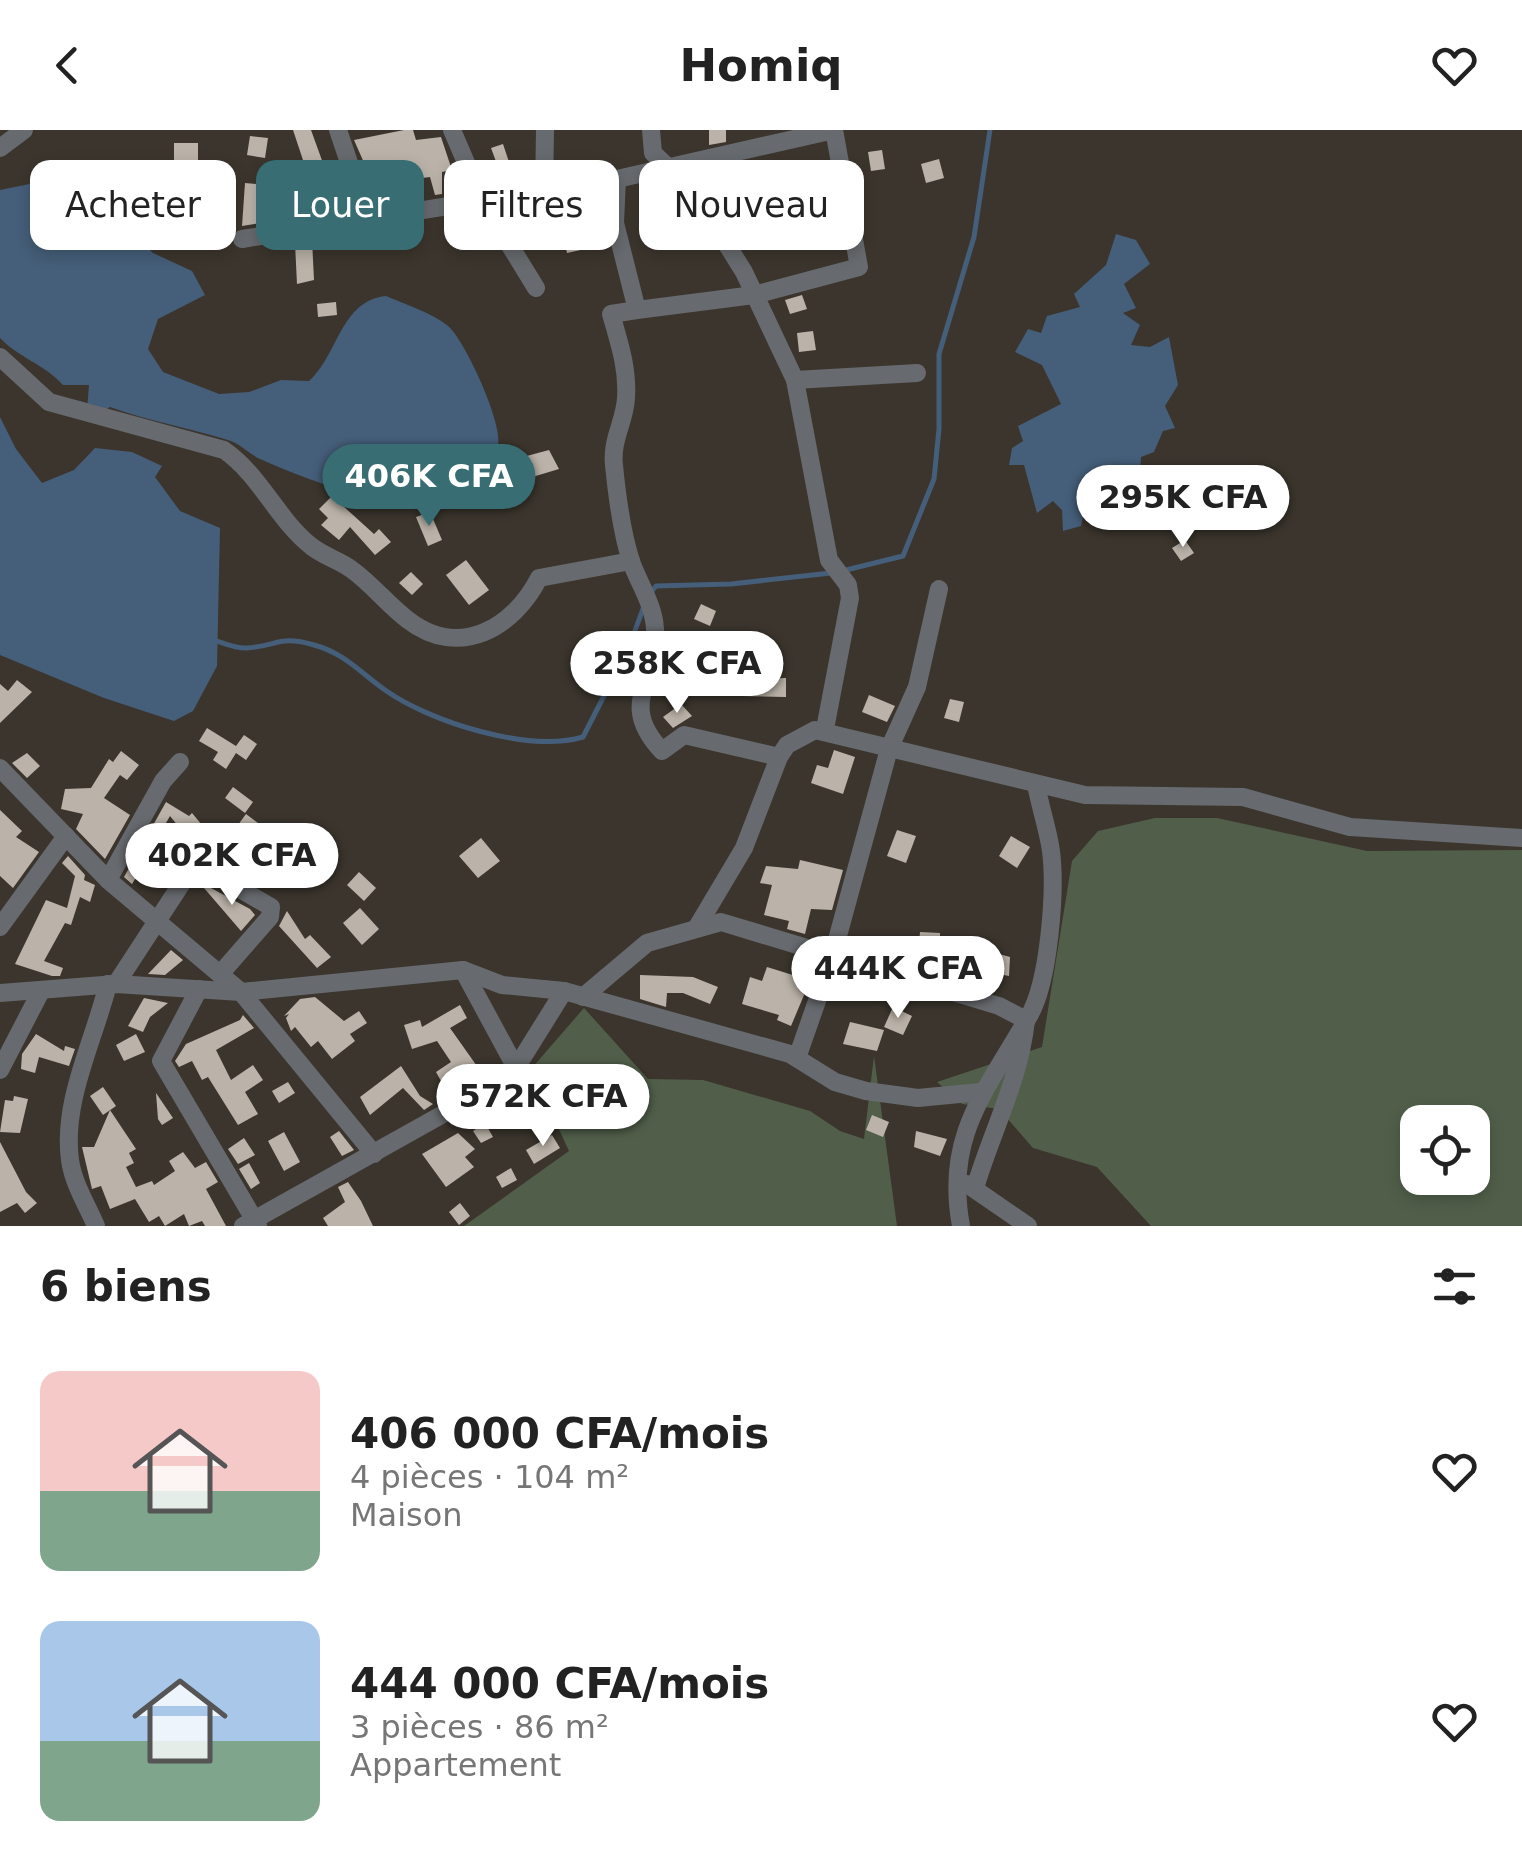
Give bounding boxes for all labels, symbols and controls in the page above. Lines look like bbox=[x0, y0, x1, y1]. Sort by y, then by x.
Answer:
icon: back bbox=[40, 38, 95, 93]
icon: heart bbox=[1427, 38, 1482, 93]
text: Homiq bbox=[679, 39, 843, 92]
chip: Acheter bbox=[30, 160, 236, 250]
chip: Louer bbox=[256, 160, 424, 250]
chip: Filtres bbox=[444, 160, 619, 250]
chip: Nouveau bbox=[639, 160, 864, 250]
pin: 406K CFA bbox=[326, 444, 532, 529]
text: 406K CFA bbox=[344, 457, 514, 495]
pin: 295K CFA bbox=[1080, 465, 1286, 550]
text: 295K CFA bbox=[1098, 478, 1268, 516]
pin: 258K CFA bbox=[574, 631, 780, 716]
text: 258K CFA bbox=[592, 644, 762, 682]
pin: 402K CFA bbox=[129, 823, 335, 908]
text: 402K CFA bbox=[147, 836, 317, 874]
pin: 444K CFA bbox=[795, 936, 1001, 1021]
text: 444K CFA bbox=[813, 949, 983, 987]
pin: 572K CFA bbox=[440, 1064, 646, 1149]
text: 572K CFA bbox=[458, 1077, 628, 1115]
map controls bbox=[1400, 1105, 1490, 1195]
button: locate bbox=[1400, 1105, 1490, 1195]
icon: filters bbox=[1427, 1259, 1482, 1314]
text: 6 biens bbox=[40, 1262, 212, 1311]
text: 406 000 CFA/mois bbox=[350, 1409, 769, 1458]
icon: home bbox=[120, 1411, 240, 1531]
icon: heart bbox=[1427, 1444, 1482, 1499]
text: 4 pièces · 104 m² bbox=[350, 1458, 629, 1496]
text: Maison bbox=[350, 1496, 463, 1534]
text: 444 000 CFA/mois bbox=[350, 1659, 769, 1708]
icon: home bbox=[120, 1661, 240, 1781]
icon: heart bbox=[1427, 1694, 1482, 1749]
text: 3 pièces · 86 m² bbox=[350, 1708, 609, 1746]
text: Appartement bbox=[350, 1746, 561, 1784]

